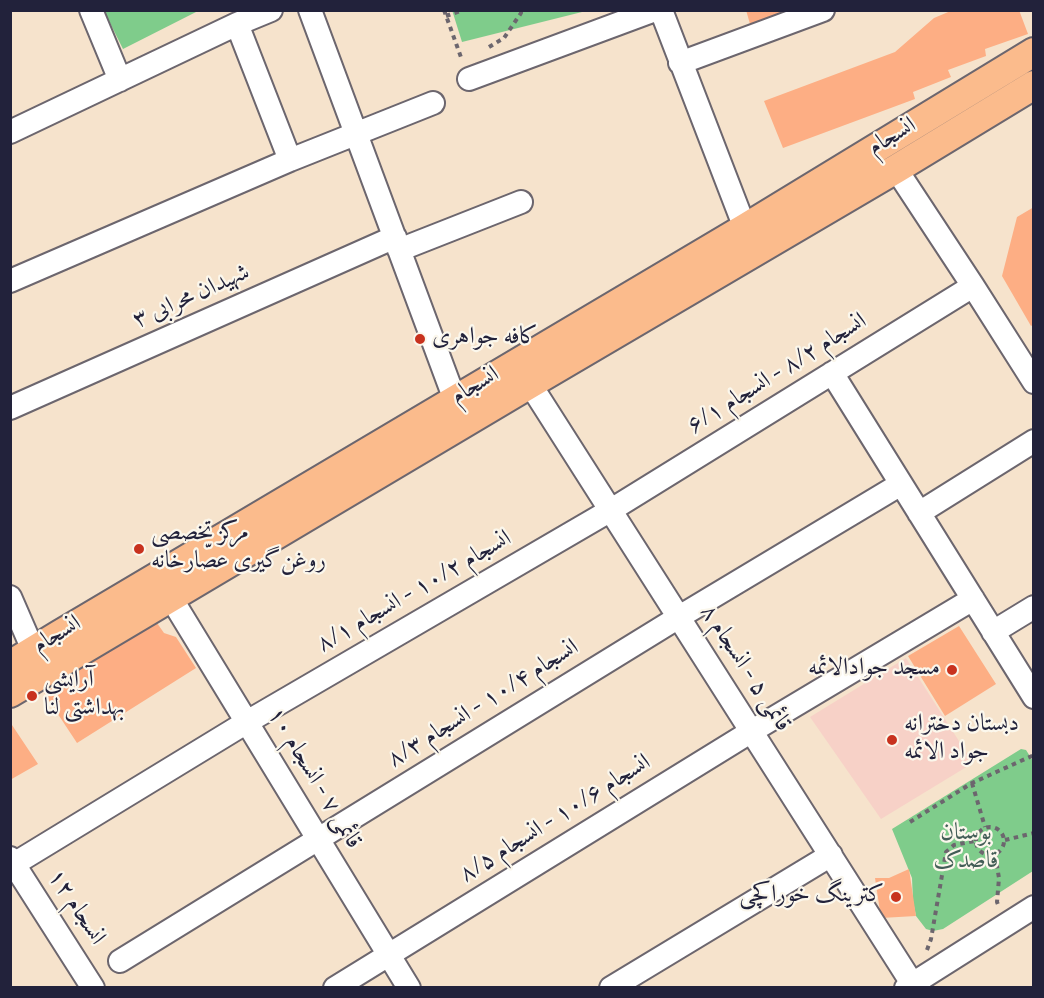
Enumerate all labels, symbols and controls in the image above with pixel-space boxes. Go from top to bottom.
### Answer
street label: انسجام [864,112,922,164]
street label: شهیدان محرابی ۳ [129,260,255,336]
street label: انسجام ۸/۲ - انسجام ۶/۱ [683,308,873,442]
place label: کافه جواهری [432,325,538,353]
marker: کافه جواهری [413,332,427,346]
street label: انسجام [447,361,505,413]
place label: مرکز تخصصی روغن‌گیری عصّارخانه [151,521,326,577]
street label: انسجام ۱۰/۲ - انسجام ۸/۱ [313,526,517,660]
marker: مرکز تخصصی روغن‌گیری عصّارخانه [132,542,146,556]
street label: قائمی ۵ - انسجام ۸ [692,600,796,738]
street label: انسجام [29,610,87,662]
street label: انسجام ۱۰/۴ - انسجام ۸/۳ [383,635,585,775]
place label: مسجد جوادالائمه [808,656,940,684]
marker: مسجد جوادالائمه [945,663,959,677]
place label: آرایشی بهداشتی لنا [44,668,125,724]
marker: آرایشی بهداشتی لنا [25,689,39,703]
street label: قائمی ۷ - انسجام ۱۰ [259,703,367,855]
place label: دبستان دخترانه جواد الائمه [904,712,1019,768]
marker: دبستان دخترانه جواد الائمه [885,733,899,747]
street label: انسجام ۱۰/۶ - انسجام ۸/۵ [455,750,657,890]
park label: بوستان قاصدک [934,821,998,877]
street label: انسجام ۱۲ [40,865,110,951]
place label: کترینگ خوراکچی [739,883,884,911]
marker: کترینگ خوراکچی [889,890,903,904]

